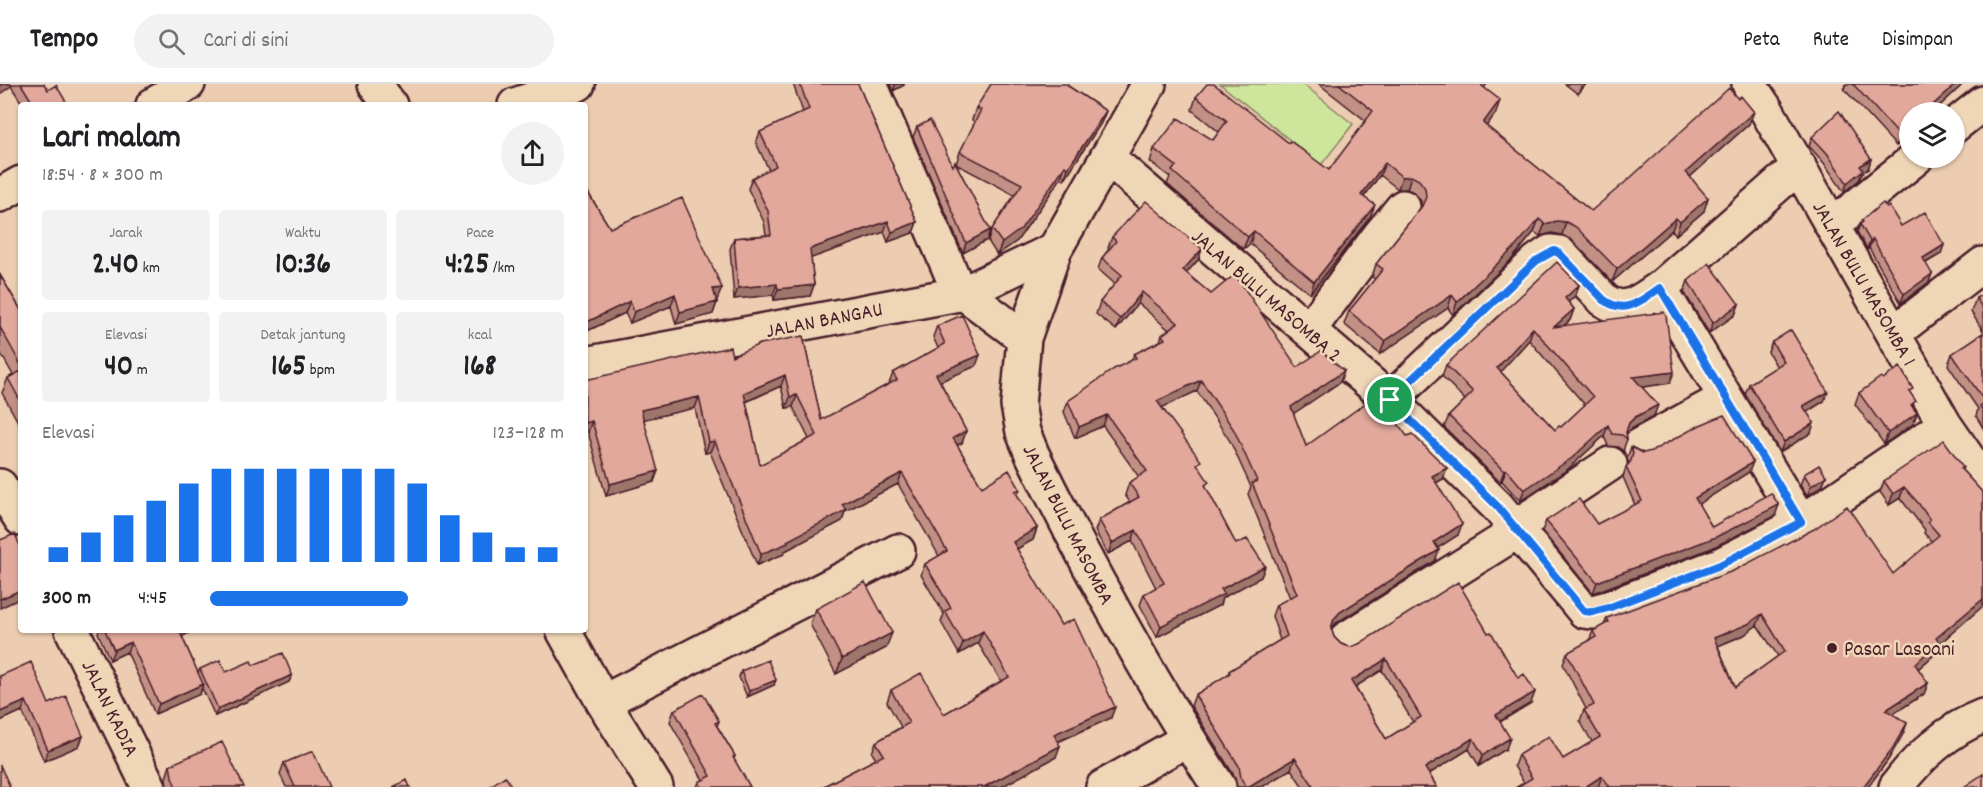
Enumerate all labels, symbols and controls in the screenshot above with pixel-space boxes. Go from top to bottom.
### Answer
search box [134,14,554,68]
text: Tempo [30,21,98,61]
icon: search [155,25,188,58]
text: Cari di sini [203,26,288,57]
text: Peta [1743,26,1780,56]
text: Rute [1813,26,1849,56]
text: Disimpan [1882,26,1953,56]
map controls [1899,102,1965,168]
button: layers [1899,102,1965,168]
text: Lari malam [42,116,181,163]
button: share [501,122,564,185]
text: 18:54 · 8 × 300 m [42,162,163,190]
street label: JALAN BULU MASOMBA 1 [1803,196,1922,373]
text: Jarak [109,222,143,245]
text: Waktu [285,222,321,245]
text: Pace [466,222,494,245]
street label: JALAN BULU MASOMBA 2 [1183,223,1347,371]
text: 2.40 [92,245,139,288]
text: 10:36 [275,245,331,288]
text: 4:25 [445,245,489,288]
text: km [139,257,160,280]
text: /km [489,257,515,280]
street label: JALAN BANGAU [764,296,886,348]
text: Elevasi [105,324,147,347]
text: Detak jantung [260,324,346,347]
text: kcal [468,324,492,347]
text: 40 [104,347,133,390]
text: 165 [271,347,306,390]
text: 168 [463,347,497,390]
text: m [133,359,148,382]
text: bpm [306,359,335,382]
pin [1364,374,1415,425]
icon: arrive [1373,383,1406,416]
text: Elevasi [42,420,94,448]
text: 123–128 m [493,420,564,448]
street label: JALAN BULU MASOMBA [1013,440,1120,611]
text: 300 m [42,585,91,613]
text: 4:45 [138,585,167,613]
place label: Pasar Lasoani [1844,636,1955,666]
marker: Pasar Lasoani [1825,641,1839,655]
street label: JALAN KADIA [72,656,145,763]

